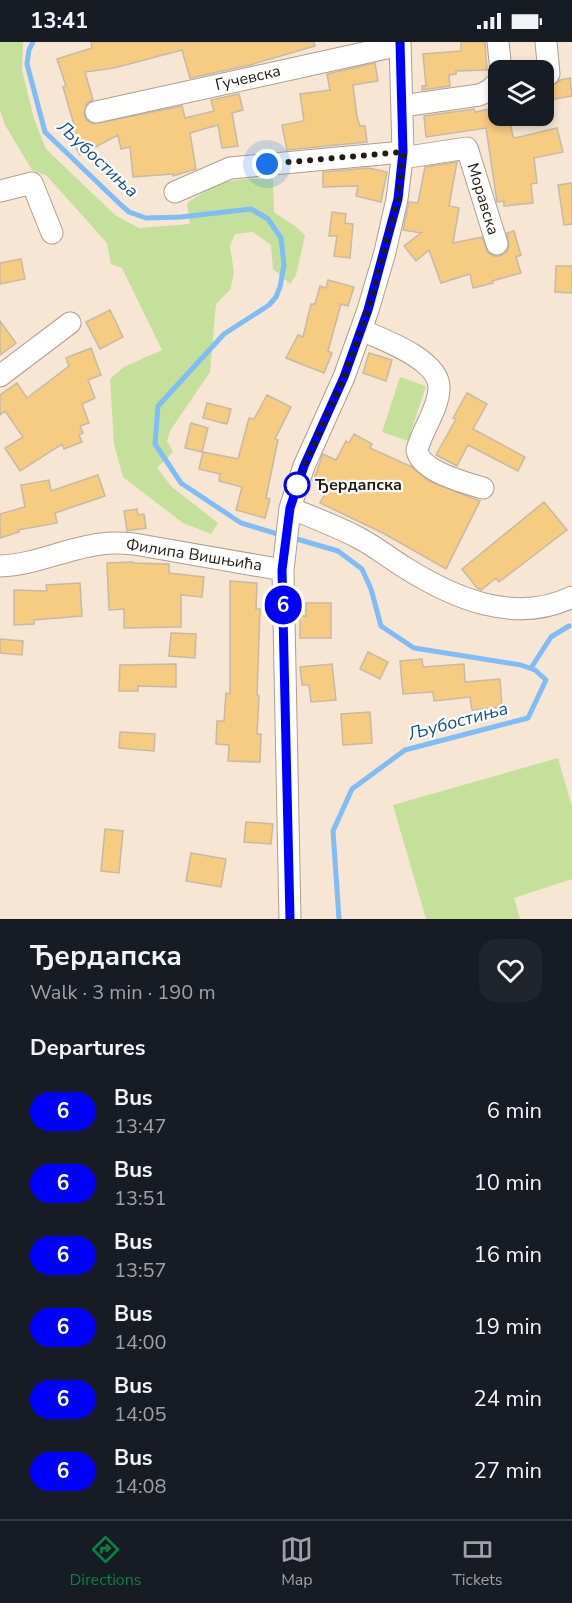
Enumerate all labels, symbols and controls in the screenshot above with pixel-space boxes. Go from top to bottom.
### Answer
text: 13:41 [30,6,88,36]
street label: Гучевска [213,60,283,96]
map controls [488,60,554,126]
button: layers [488,60,554,126]
water label: Љубостиња [52,115,144,203]
your location [252,149,282,179]
street label: Моравска [462,160,504,238]
marker: Ђердапска [284,472,310,498]
place label: Ђердапска [315,474,402,496]
street label: Филипа Вишњића [124,533,264,577]
line badge: 6 [264,586,302,624]
text: 6 [277,591,289,619]
water label: Љубостиња [404,696,511,746]
text: Ђердапска [30,937,182,975]
button: heart [479,939,542,1002]
text: Walk · 3 min · 190 m [30,979,216,1006]
text: Departures [30,1033,145,1063]
text: Bus [114,1083,153,1113]
text: 6 min [487,1096,542,1126]
text: 6 [57,1097,69,1125]
text: 13:47 [114,1113,167,1140]
text: Bus [114,1155,153,1185]
text: 10 min [474,1168,542,1198]
text: 6 [57,1169,69,1197]
text: 13:51 [114,1185,167,1212]
text: Bus [114,1227,153,1257]
text: 16 min [474,1240,542,1270]
text: 6 [57,1241,69,1269]
text: 13:57 [114,1257,167,1284]
text: Bus [114,1299,153,1329]
text: 19 min [474,1312,542,1342]
text: 6 [57,1313,69,1341]
text: 14:00 [114,1329,167,1356]
text: Bus [114,1371,153,1401]
text: 24 min [474,1384,542,1414]
text: 6 [57,1385,69,1413]
text: 14:05 [114,1401,167,1428]
text: Bus [114,1443,153,1473]
text: 27 min [474,1456,542,1486]
text: 6 [57,1457,69,1485]
text: 14:08 [114,1473,167,1500]
tab: Directions [69,1533,142,1591]
tab: Map [280,1533,313,1591]
tab: Tickets [452,1533,503,1591]

